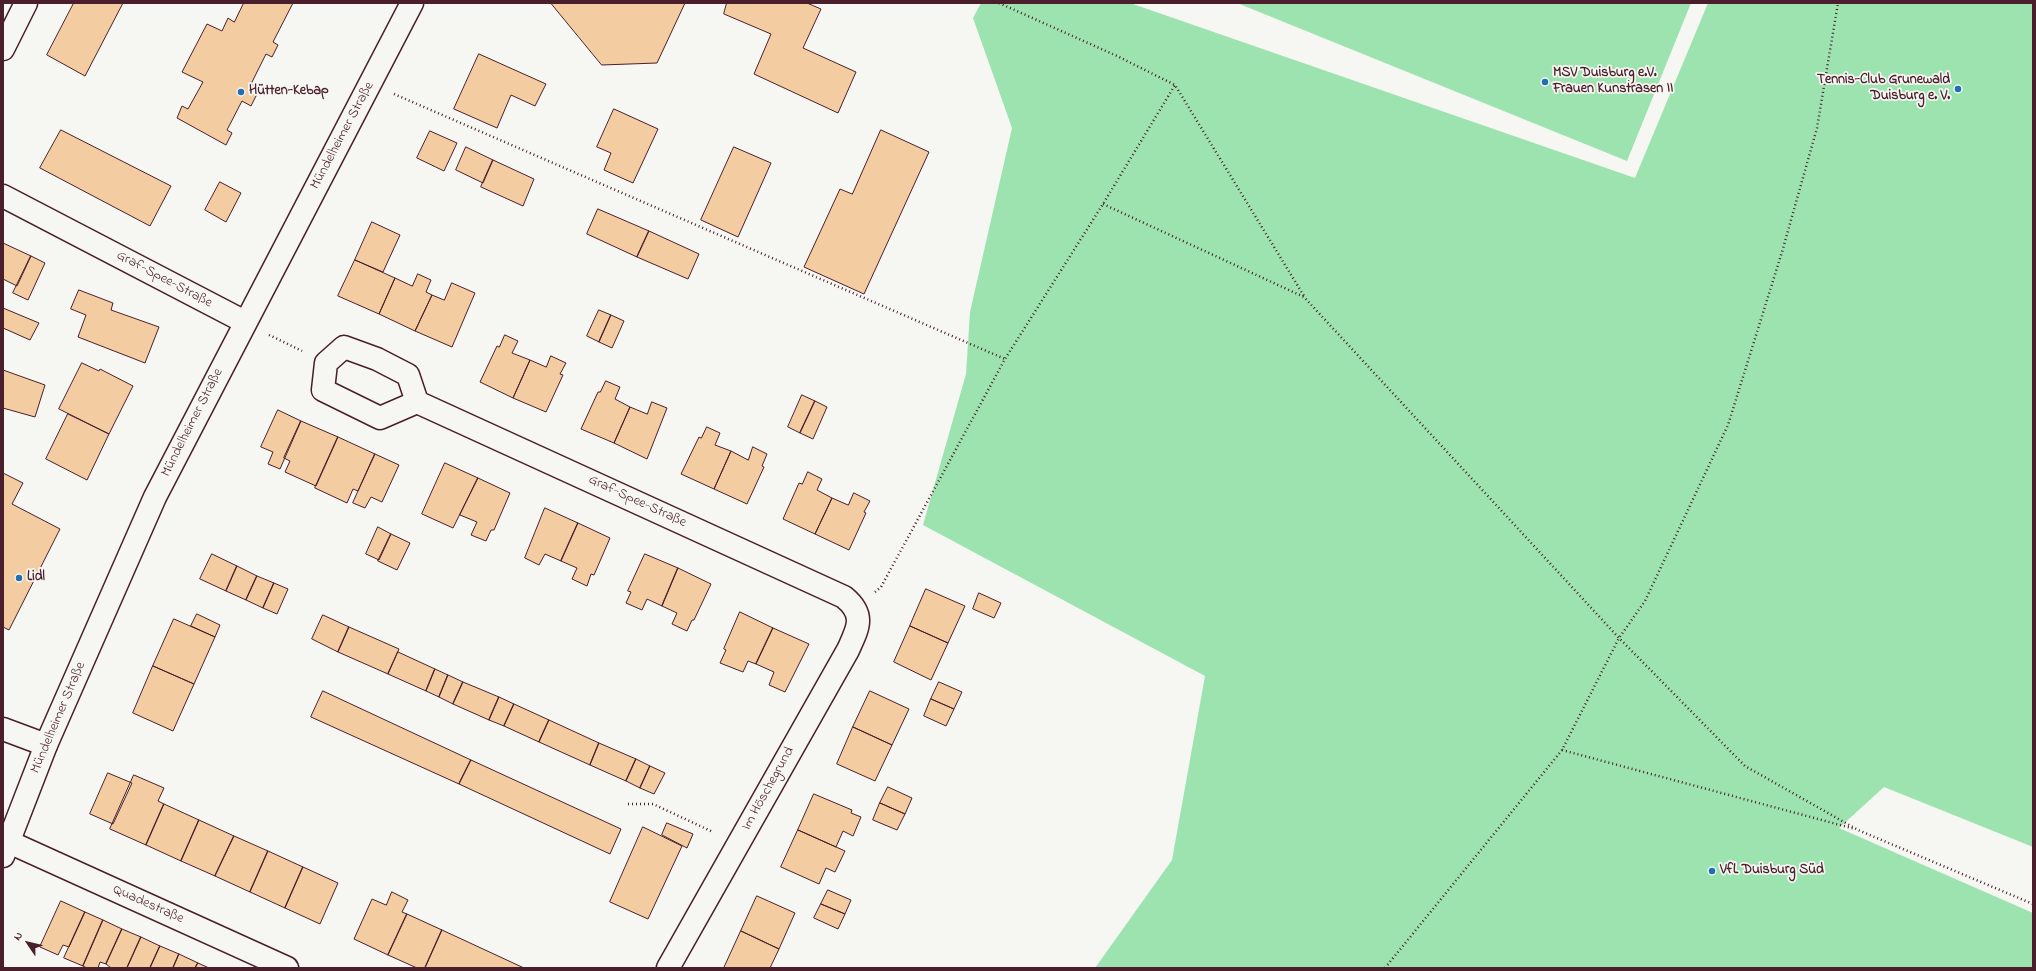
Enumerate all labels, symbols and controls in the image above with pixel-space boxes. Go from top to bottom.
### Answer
place label: MSV Duisburg e.V. Frauen Kunstrasen II [1553,66,1673,98]
place label: Tennis-Club Grunewald Duisburg e. V. [1817,73,1950,106]
marker: MSV Duisburg e.V. Frauen Kunstrasen II [1540,77,1550,87]
street label: Mündelheimer Straße [308,79,378,193]
place label: Hütten-Kebap [249,84,329,100]
marker: Tennis-Club Grunewald Duisburg e. V. [1953,84,1963,94]
marker: Hütten-Kebap [236,87,246,97]
street label: Graf-Spee-Straße [113,248,215,312]
street label: Mündelheimer Straße [158,366,228,480]
street label: Graf-Spee-Straße [585,472,689,532]
place label: Lidl [27,570,45,586]
marker: Lidl [14,573,24,583]
street label: Mündelheimer Straße [28,660,90,776]
street label: Im Höschegrund [739,744,799,834]
place label: VfL Duisburg Süd [1720,863,1824,879]
marker: VfL Duisburg Süd [1707,866,1717,876]
street label: Quadestraße [110,882,186,928]
north arrow [8,923,48,963]
text: N [9,928,27,944]

